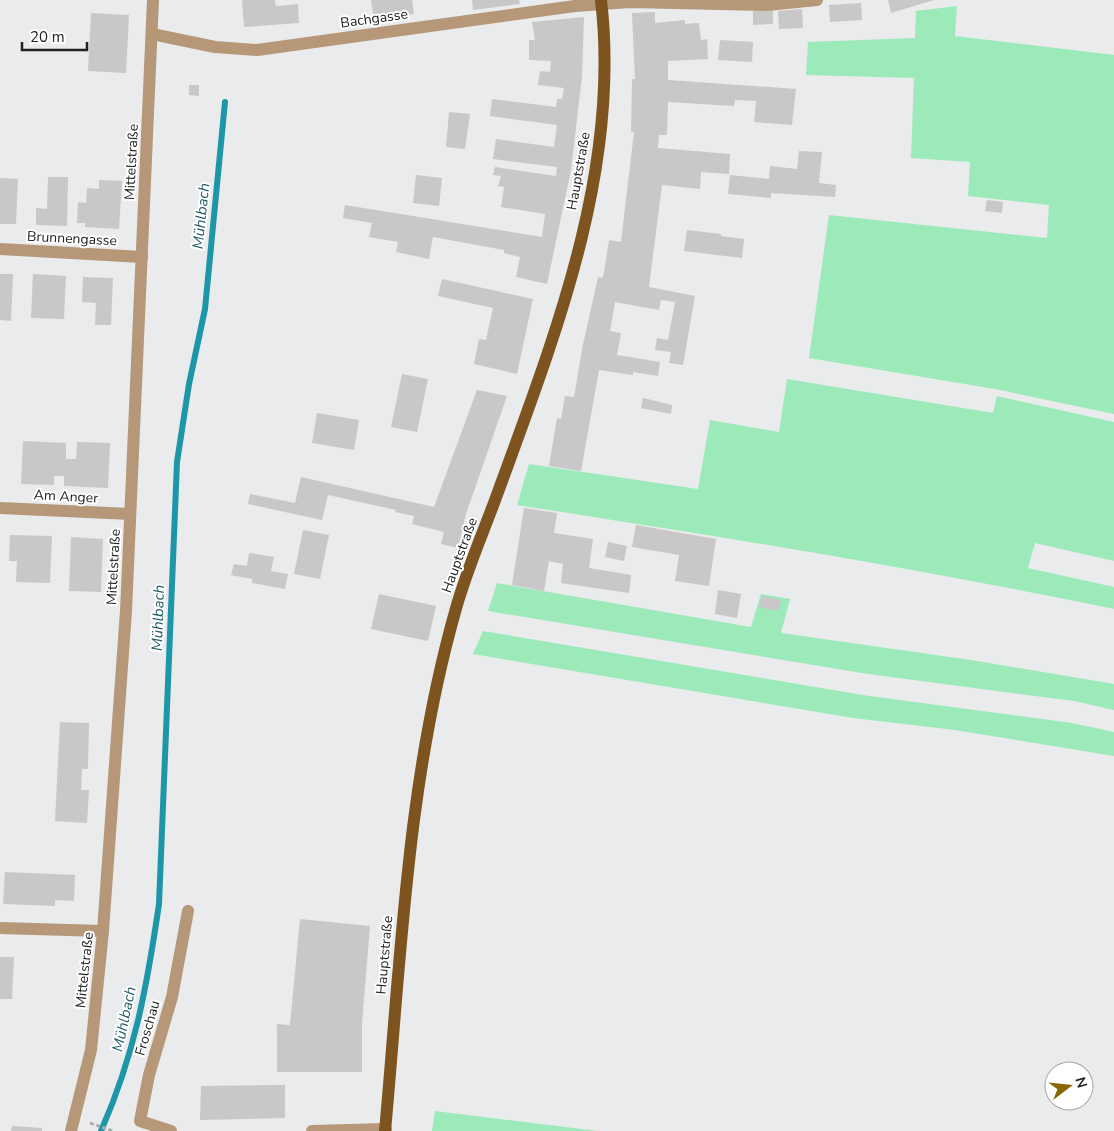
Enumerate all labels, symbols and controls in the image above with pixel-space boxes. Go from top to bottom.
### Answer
street label: Bachgasse [339,4,409,33]
scale bar [22,20,88,52]
text: 20 m [30,27,65,47]
street label: Mittelstraße [120,123,143,201]
street label: Hauptstraße [562,131,595,212]
water label: Mühlbach [188,182,214,250]
street label: Brunnengasse [26,227,118,250]
street label: Am Anger [33,485,99,508]
street label: Hauptstraße [437,515,482,595]
street label: Mittelstraße [102,528,125,606]
water label: Mühlbach [147,584,169,652]
street label: Hauptstraße [372,915,397,995]
street label: Mittelstraße [71,931,98,1009]
water label: Mühlbach [107,984,141,1054]
street label: Froschau [131,998,164,1058]
north arrow [1044,1061,1094,1111]
text: N [1070,1075,1092,1090]

